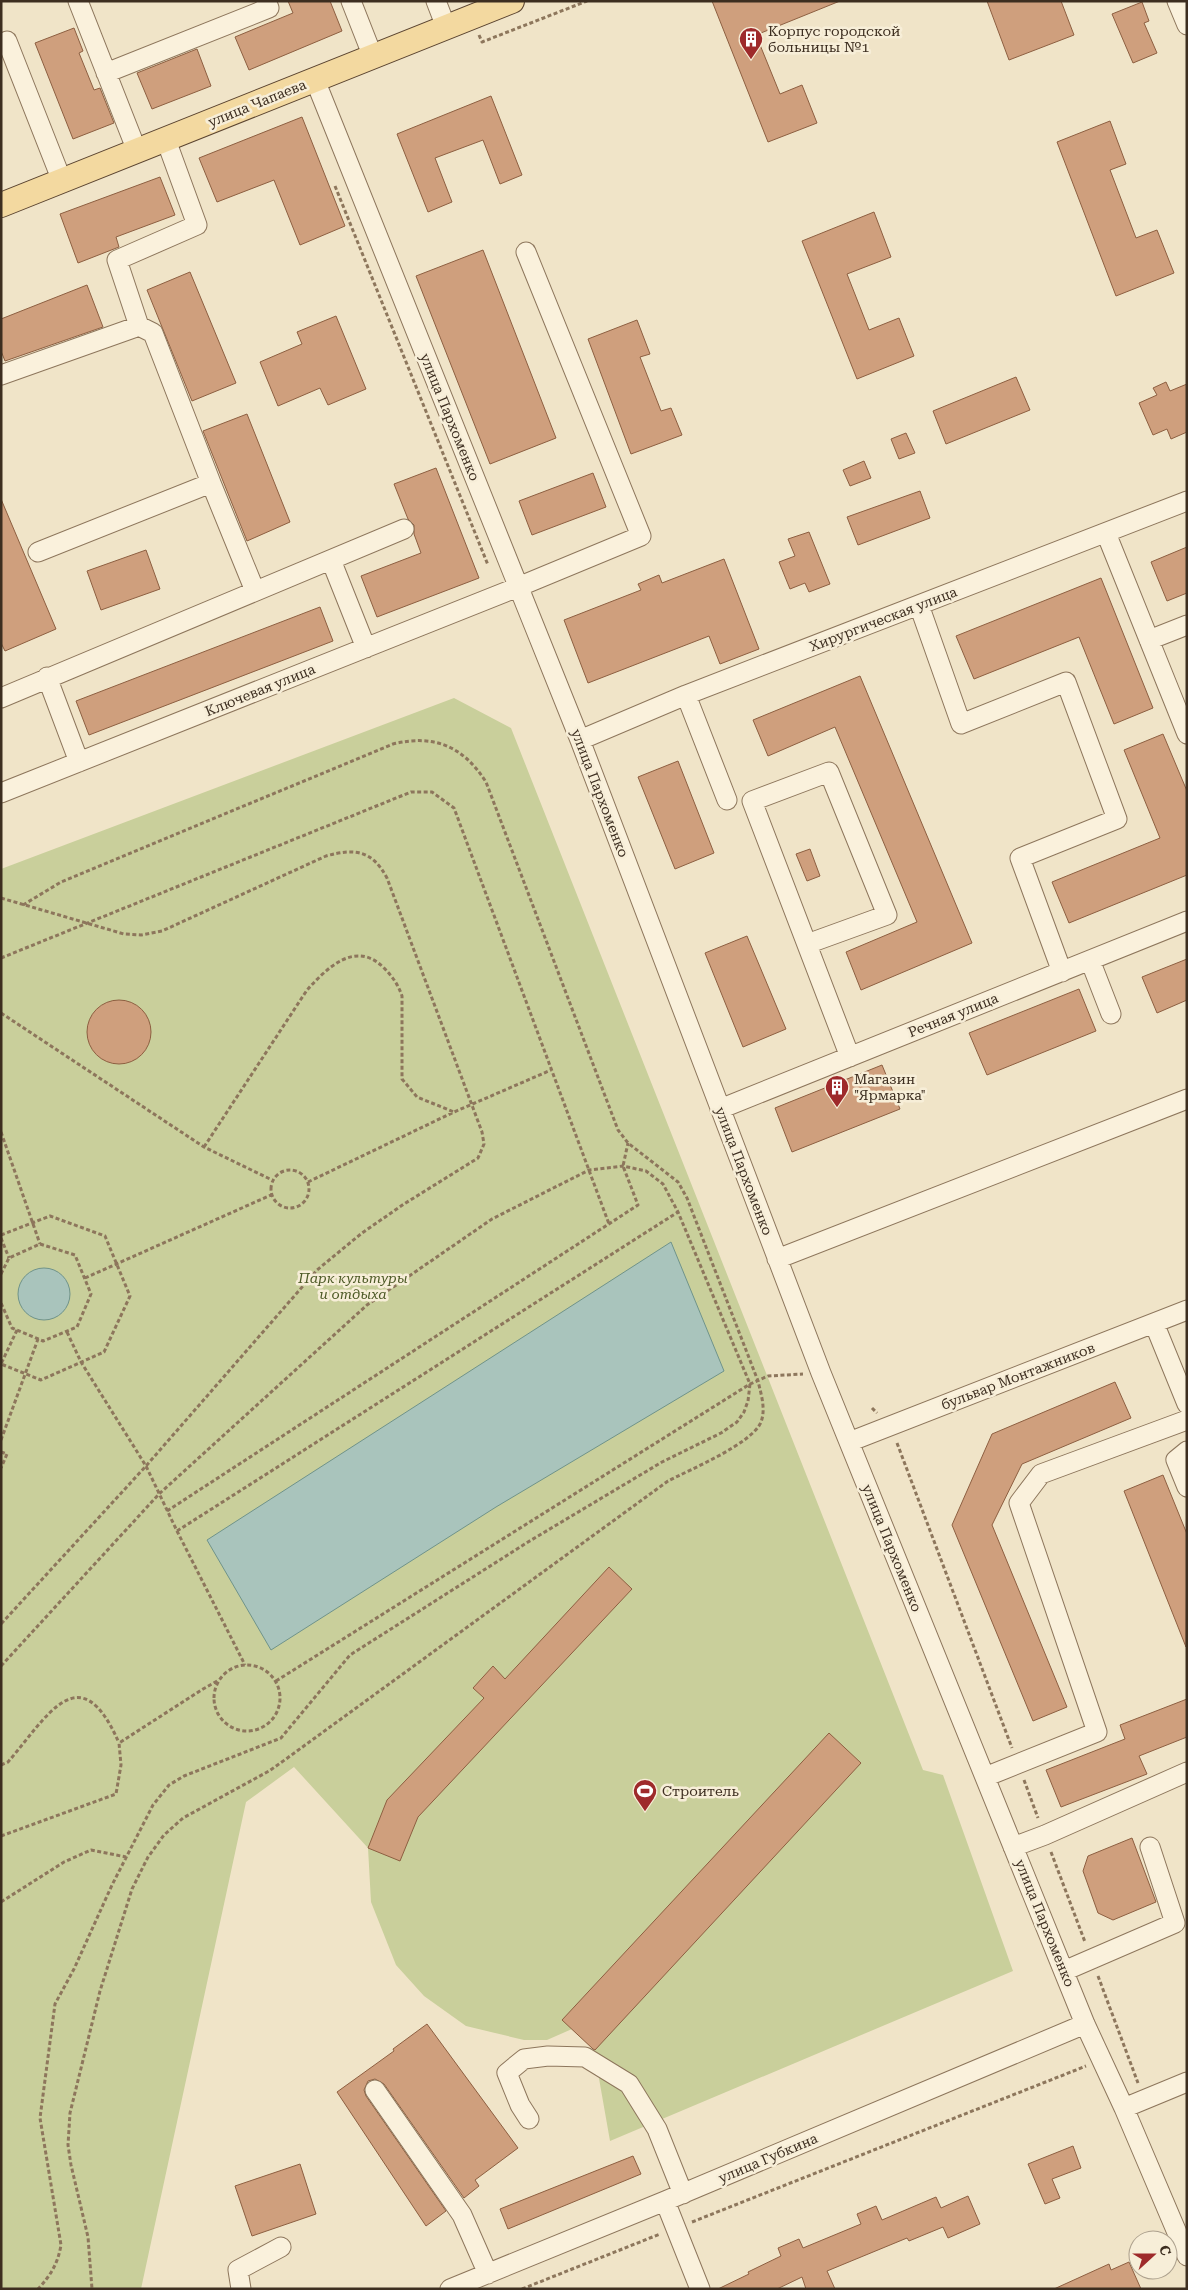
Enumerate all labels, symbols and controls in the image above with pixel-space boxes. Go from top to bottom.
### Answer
place label: Корпус городской больницы №1 [768,23,900,55]
building icon: Корпус городской больницы №1 [738,26,764,60]
street label: улица Чапаева [206,76,309,130]
street label: улица Пархоменко [417,351,483,483]
street label: Хирургическая улица [807,583,960,655]
street label: Ключевая улица [203,660,318,719]
street label: улица Пархоменко [568,727,632,859]
street label: Речная улица [906,989,1001,1040]
place label: Магазин "Ярмарка" [854,1071,926,1103]
building icon: Магазин "Ярмарка" [824,1074,850,1108]
street label: улица Пархоменко [712,1105,776,1237]
park label: Парк культуры и отдыха [297,1270,408,1302]
street label: бульвар Монтажников [939,1339,1097,1413]
street label: улица Пархоменко [859,1482,925,1614]
sports icon: Строитель [632,1778,658,1812]
place label: Строитель [662,1783,740,1799]
street label: улица Пархоменко [1012,1857,1078,1989]
street label: улица Губкина [716,2130,820,2186]
north arrow [1128,2230,1178,2280]
text: С [1156,2243,1174,2258]

